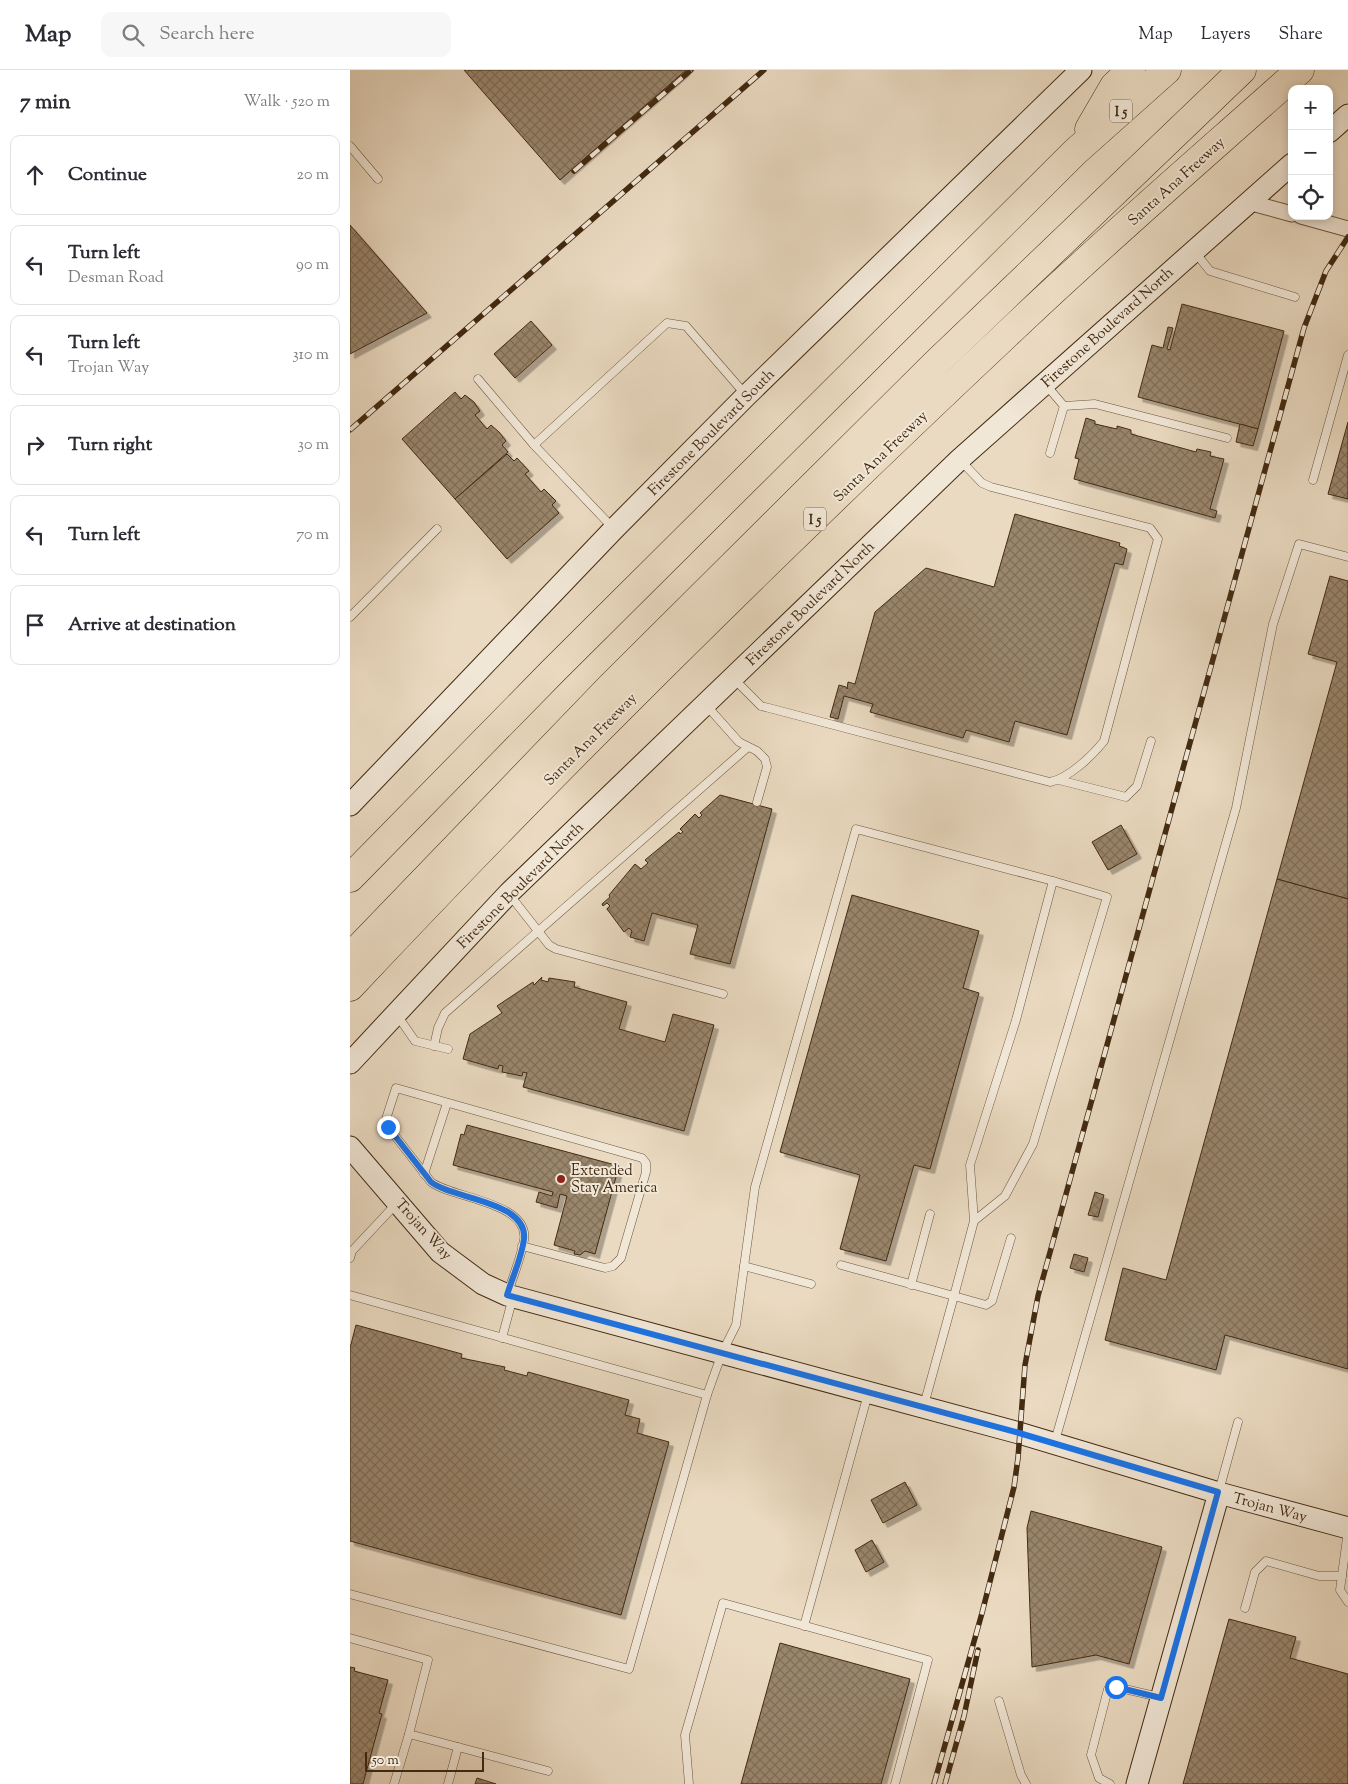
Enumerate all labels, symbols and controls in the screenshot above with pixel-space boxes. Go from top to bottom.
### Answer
search box [101,12,451,57]
text: Map [25,18,71,52]
icon: search [119,21,147,49]
text: Search here [159,21,255,48]
text: Map [1138,22,1173,48]
text: Layers [1201,22,1251,48]
text: Share [1279,22,1323,48]
map controls [1288,85,1333,220]
button: + [1288,85,1333,130]
text: 7 min [20,88,71,118]
text: Walk · 520 m [244,91,330,114]
road number: I 5 [1110,99,1132,122]
button: − [1288,130,1333,175]
street label: Santa Ana Freeway [1124,133,1230,231]
icon: ahead [21,161,49,189]
text: Continue [68,162,147,189]
text: 20 m [296,164,329,187]
button: locate [1288,175,1333,220]
text: Turn left [68,240,140,267]
icon: left [21,251,49,279]
text: 90 m [296,254,329,277]
street label: Firestone Boulevard North [1037,263,1179,393]
text: Desman Road [68,267,164,290]
text: Turn left [68,330,140,357]
icon: left [21,341,49,369]
text: 310 m [292,344,329,367]
text: Trojan Way [68,357,149,380]
street label: Firestone Boulevard South [644,365,780,501]
street label: Santa Ana Freeway [829,406,933,508]
icon: right [21,431,49,459]
text: Turn right [68,432,152,459]
text: 30 m [298,434,329,457]
road number: I 5 [804,508,826,530]
icon: left [21,521,49,549]
text: Turn left [68,522,140,549]
text: 70 m [296,524,329,547]
street label: Firestone Boulevard North [742,537,880,671]
icon: arrive [21,611,49,639]
text: Arrive at destination [68,612,236,639]
street label: Santa Ana Freeway [540,688,643,791]
street label: Firestone Boulevard North [453,818,589,954]
route end [377,1116,400,1139]
place label: Extended Stay America [571,1161,657,1199]
marker: Extended Stay America [555,1173,567,1185]
street label: Trojan Way [390,1195,456,1266]
street label: Trojan Way [1230,1488,1310,1529]
route start [1105,1676,1128,1699]
scale bar [365,1749,484,1772]
text: 50 m [372,1751,399,1771]

